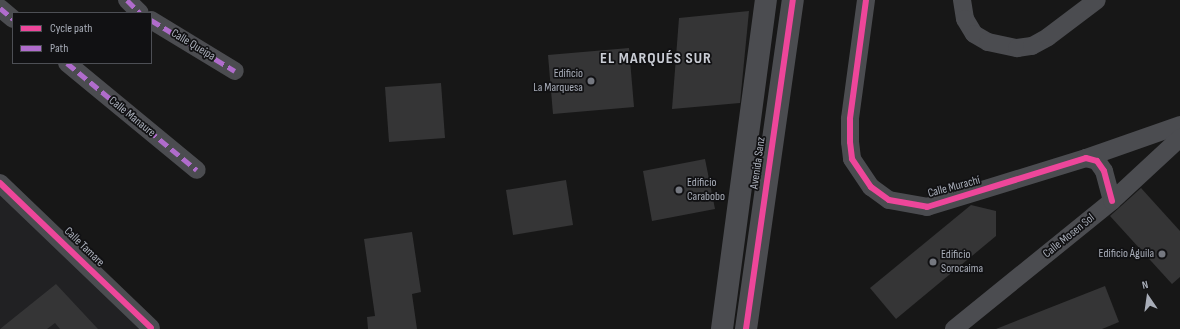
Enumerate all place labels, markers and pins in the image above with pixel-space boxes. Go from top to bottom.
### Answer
place label: Edificio La Marquesa [533,67,583,95]
marker: Edificio La Marquesa [586,76,596,86]
place label: Edificio Carabobo [687,176,725,204]
marker: Edificio Carabobo [674,185,684,195]
place label: Edificio Águila [1099,247,1154,261]
place label: Edificio Sorocaima [941,248,983,276]
marker: Edificio Águila [1157,249,1167,259]
marker: Edificio Sorocaima [928,257,938,267]

